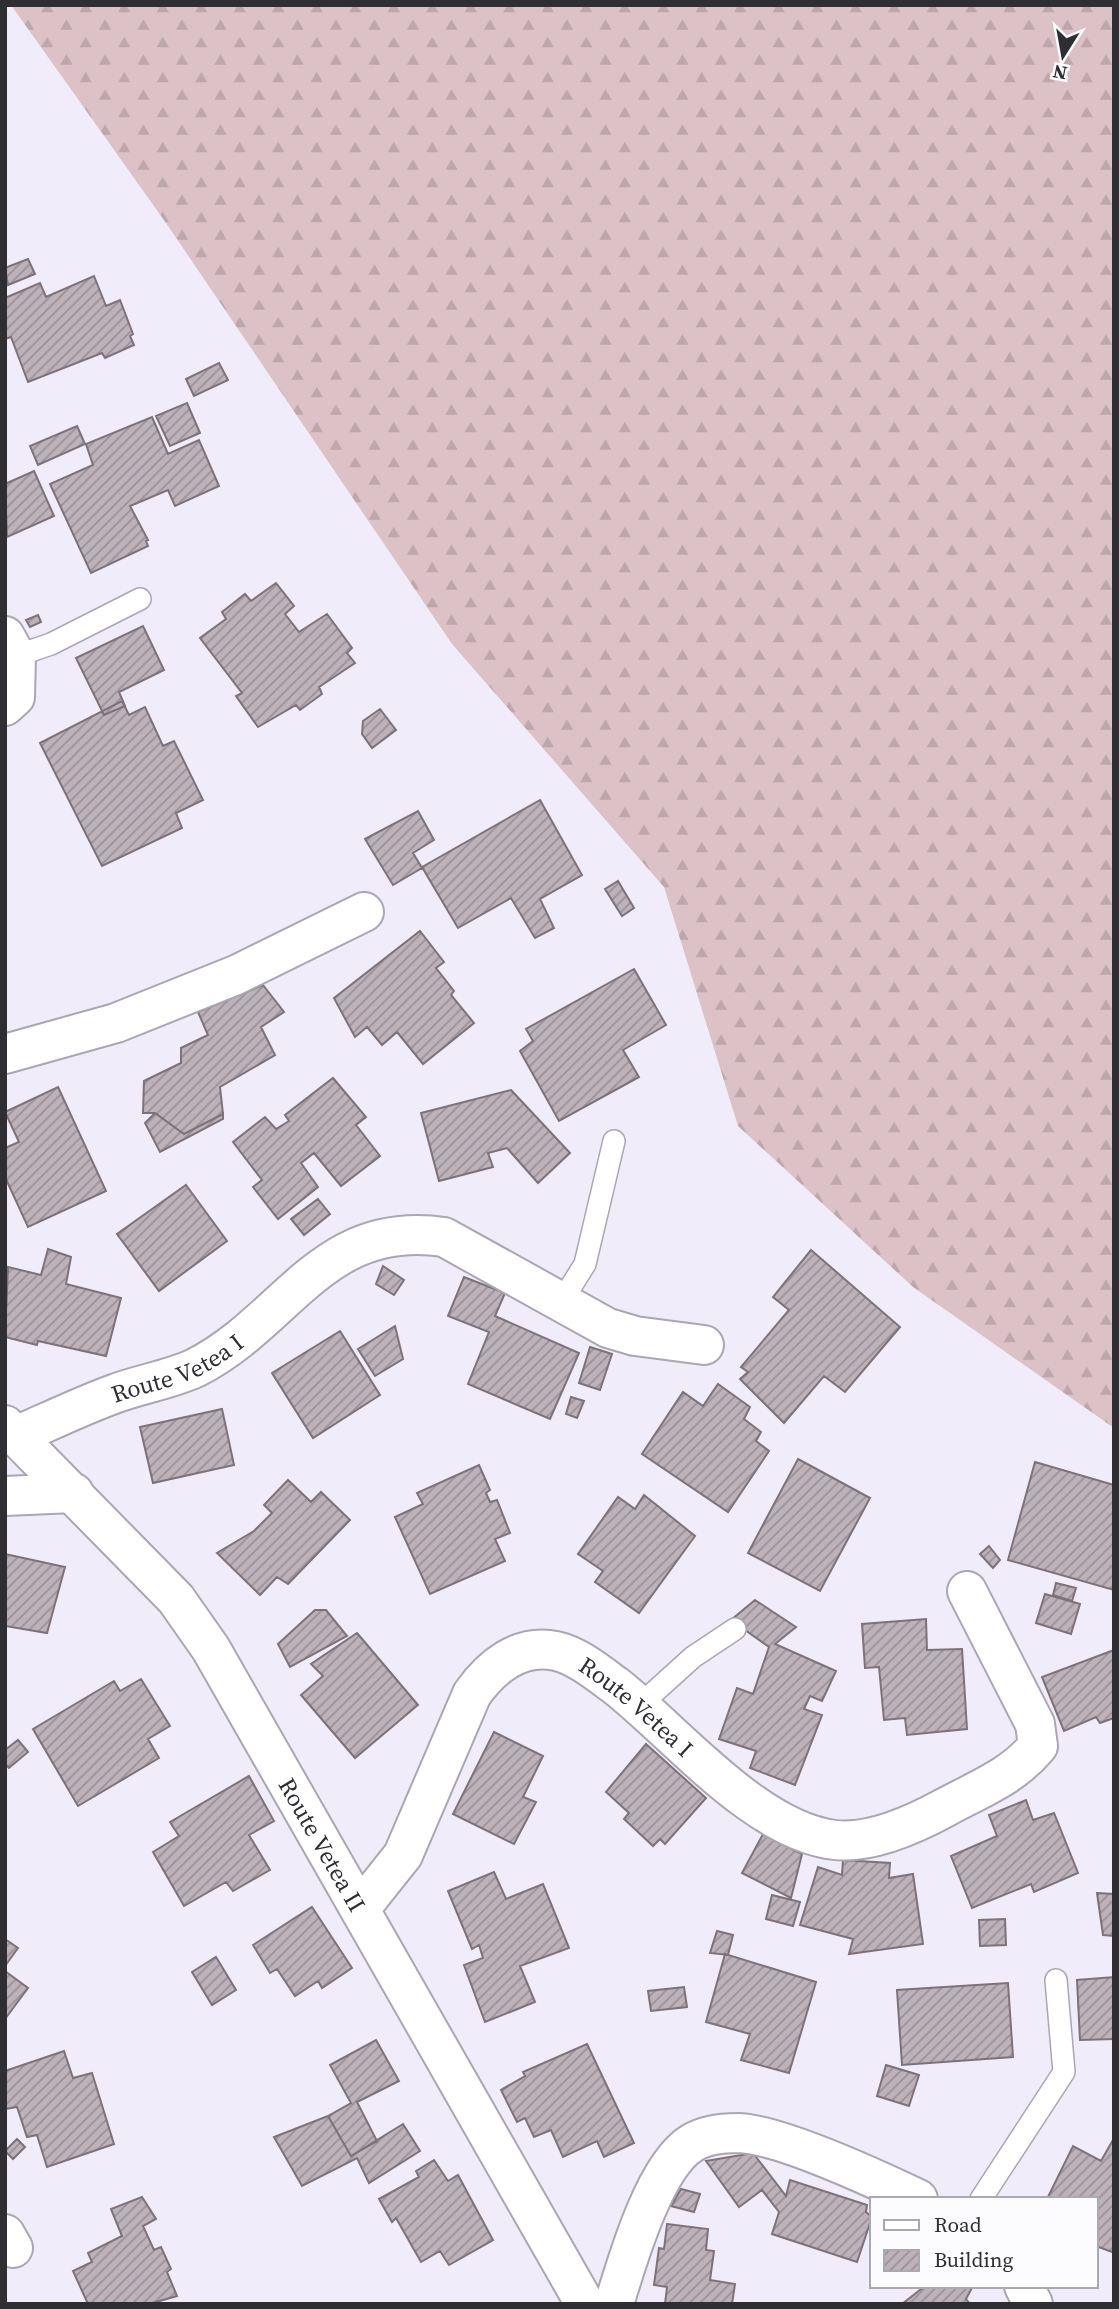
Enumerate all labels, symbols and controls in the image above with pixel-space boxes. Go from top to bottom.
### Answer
north arrow [1028,21,1098,91]
text: N [1050,59,1069,87]
street label: Route Vetea I [107,1326,250,1410]
street label: Route Vetea I [573,1648,701,1764]
street label: Route Vetea II [271,1771,374,1917]
legend [870,2197,1098,2288]
text: Road [934,2210,982,2239]
text: Building [934,2245,1013,2274]

